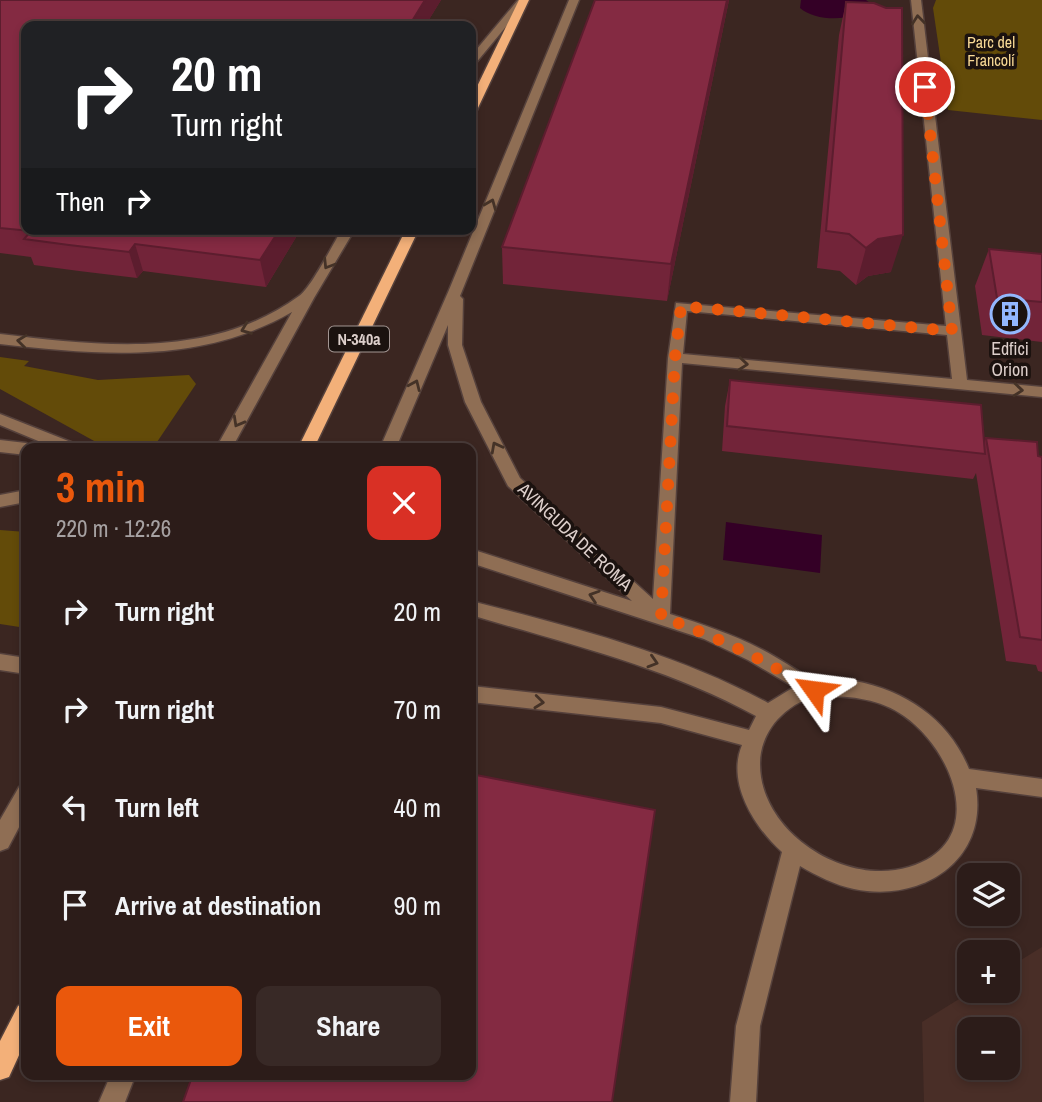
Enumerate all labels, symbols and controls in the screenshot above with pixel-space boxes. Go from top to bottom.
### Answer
one-way arrow [911,14,926,25]
park label: Parc del Francolí [967,31,1015,71]
text: 20 m [171,40,263,106]
icon: right [56,49,147,140]
pin [895,57,955,117]
icon: arrive [906,68,944,106]
text: Turn right [171,103,283,146]
icon: right [119,182,157,220]
text: Then [56,184,105,219]
one-way arrow [483,199,497,212]
one-way arrow [323,256,336,269]
building icon: Edfici Orion [989,293,1031,335]
one-way arrow [240,321,252,335]
road number: N-340a [329,326,389,352]
one-way arrow [16,334,28,349]
place label: Edfici Orion [991,336,1029,382]
one-way arrow [737,357,748,372]
one-way arrow [407,380,421,393]
one-way arrow [1013,382,1024,397]
one-way arrow [233,415,246,427]
one-way arrow [491,441,504,454]
text: 3 min [56,459,146,515]
button: close [367,466,441,540]
street label: AVINGUDA DE ROMA [512,476,638,596]
text: 220 m · 12:26 [56,513,171,544]
one-way arrow [589,590,601,604]
icon: right [56,592,94,630]
text: Turn right [115,594,214,629]
text: 20 m [394,594,441,629]
position arrow [777,653,851,727]
one-way arrow [647,654,659,669]
icon: right [56,690,94,728]
text: Turn right [115,692,214,727]
text: 70 m [394,692,441,727]
one-way arrow [533,694,544,709]
icon: left [56,788,94,826]
text: Turn left [115,790,199,825]
text: 40 m [394,790,441,825]
map controls [957,863,1020,1080]
button: layers [957,863,1020,926]
icon: arrive [56,886,94,924]
text: Arrive at destination [115,888,321,923]
text: 90 m [394,888,441,923]
button: + [957,940,1020,1003]
button: Exit [56,986,242,1066]
button: Share [256,986,441,1066]
button: − [957,1017,1020,1080]

